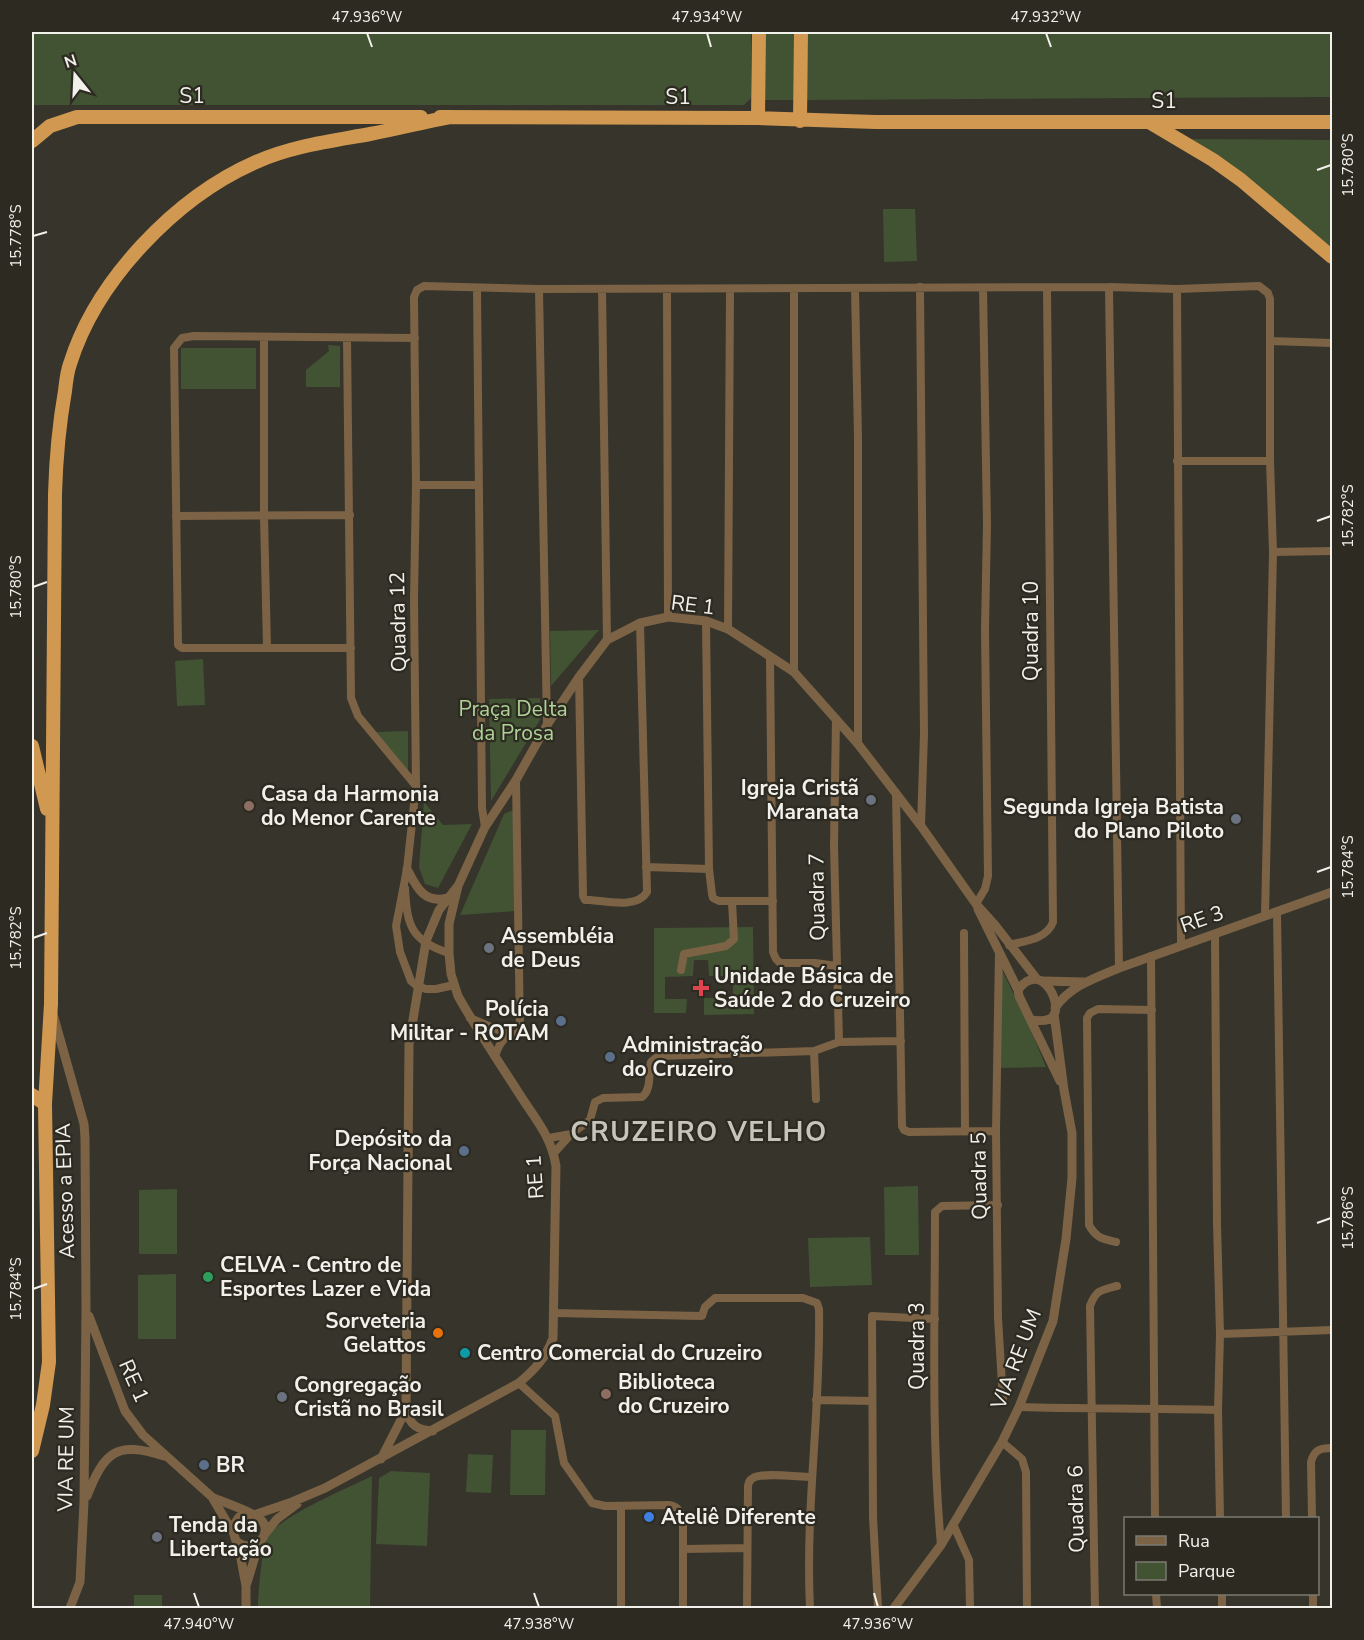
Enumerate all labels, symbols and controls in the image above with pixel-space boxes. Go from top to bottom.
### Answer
text: 47.936°W [332,7,403,27]
text: 47.934°W [672,7,743,27]
text: 47.932°W [1011,7,1082,27]
north arrow [45,45,105,105]
text: N [62,49,80,74]
street label: S1 [179,82,205,110]
street label: S1 [665,83,691,111]
street label: S1 [1151,87,1177,115]
text: 15.780°S [1338,133,1358,197]
text: 15.778°S [6,204,26,268]
text: 15.782°S [1338,484,1358,548]
text: 15.780°S [6,555,26,619]
street label: Quadra 12 [383,572,413,672]
street label: Quadra 10 [1017,581,1045,681]
street label: RE 1 [669,588,717,622]
park label: Praça Delta da Prosa [458,695,568,747]
place label: Igreja Cristã Maranata [741,774,859,826]
place label: Casa da Harmonia do Menor Carente [261,780,439,832]
marker: Igreja Cristã Maranata [864,793,878,807]
place label: Segunda Igreja Batista do Plano Piloto [1003,793,1224,845]
marker: Casa da Harmonia do Menor Carente [242,799,256,813]
marker: Segunda Igreja Batista do Plano Piloto [1229,812,1243,826]
text: 15.784°S [1338,835,1358,899]
street label: Quadra 7 [802,853,832,941]
street label: RE 3 [1177,899,1227,939]
text: 15.782°S [6,906,26,970]
place label: Assembléia de Deus [501,922,614,974]
marker: Assembléia de Deus [482,941,496,955]
place label: Unidade Básica de Saúde 2 do Cruzeiro [714,962,910,1014]
marker: Unidade Básica de Saúde 2 do Cruzeiro [692,979,710,997]
place label: Polícia Militar - ROTAM [390,995,549,1047]
marker: Polícia Militar - ROTAM [554,1014,568,1028]
place label: Administração do Cruzeiro [622,1031,763,1083]
marker: Administração do Cruzeiro [603,1050,617,1064]
district label: CRUZEIRO VELHO [570,1114,828,1151]
street label: Acesso a EPIA [49,1123,81,1259]
place label: Depósito da Força Nacional [308,1125,452,1177]
street label: Quadra 5 [964,1132,994,1220]
marker: Depósito da Força Nacional [457,1144,471,1158]
street label: RE 1 [519,1154,551,1200]
text: 15.786°S [1338,1186,1358,1250]
place label: CELVA - Centro de Esportes Lazer e Vida [220,1251,431,1303]
text: 15.784°S [6,1257,26,1321]
marker: CELVA - Centro de Esportes Lazer e Vida [201,1270,215,1284]
street label: Quadra 3 [903,1302,931,1390]
street label: VIA RE UM [984,1305,1048,1414]
place label: Sorveteria Gelattos [325,1307,426,1359]
marker: Sorveteria Gelattos [431,1326,445,1340]
place label: Centro Comercial do Cruzeiro [477,1339,762,1367]
marker: Centro Comercial do Cruzeiro [458,1346,472,1360]
street label: RE 1 [112,1355,156,1407]
place label: Biblioteca do Cruzeiro [618,1368,730,1420]
place label: Congregação Cristã no Brasil [294,1371,444,1423]
marker: Biblioteca do Cruzeiro [599,1387,613,1401]
marker: Congregação Cristã no Brasil [275,1390,289,1404]
street label: VIA RE UM [51,1406,81,1513]
place label: BR [216,1451,245,1479]
marker: BR [197,1458,211,1472]
street label: Quadra 6 [1061,1465,1091,1553]
place label: Ateliê Diferente [661,1503,816,1531]
marker: Ateliê Diferente [642,1510,656,1524]
place label: Tenda da Libertação [169,1511,272,1563]
legend [1124,1517,1319,1595]
text: Rua [1178,1529,1210,1553]
marker: Tenda da Libertação [150,1530,164,1544]
text: Parque [1178,1559,1235,1583]
text: 47.940°W [164,1614,235,1634]
text: 47.938°W [504,1614,575,1634]
text: 47.936°W [843,1614,914,1634]

